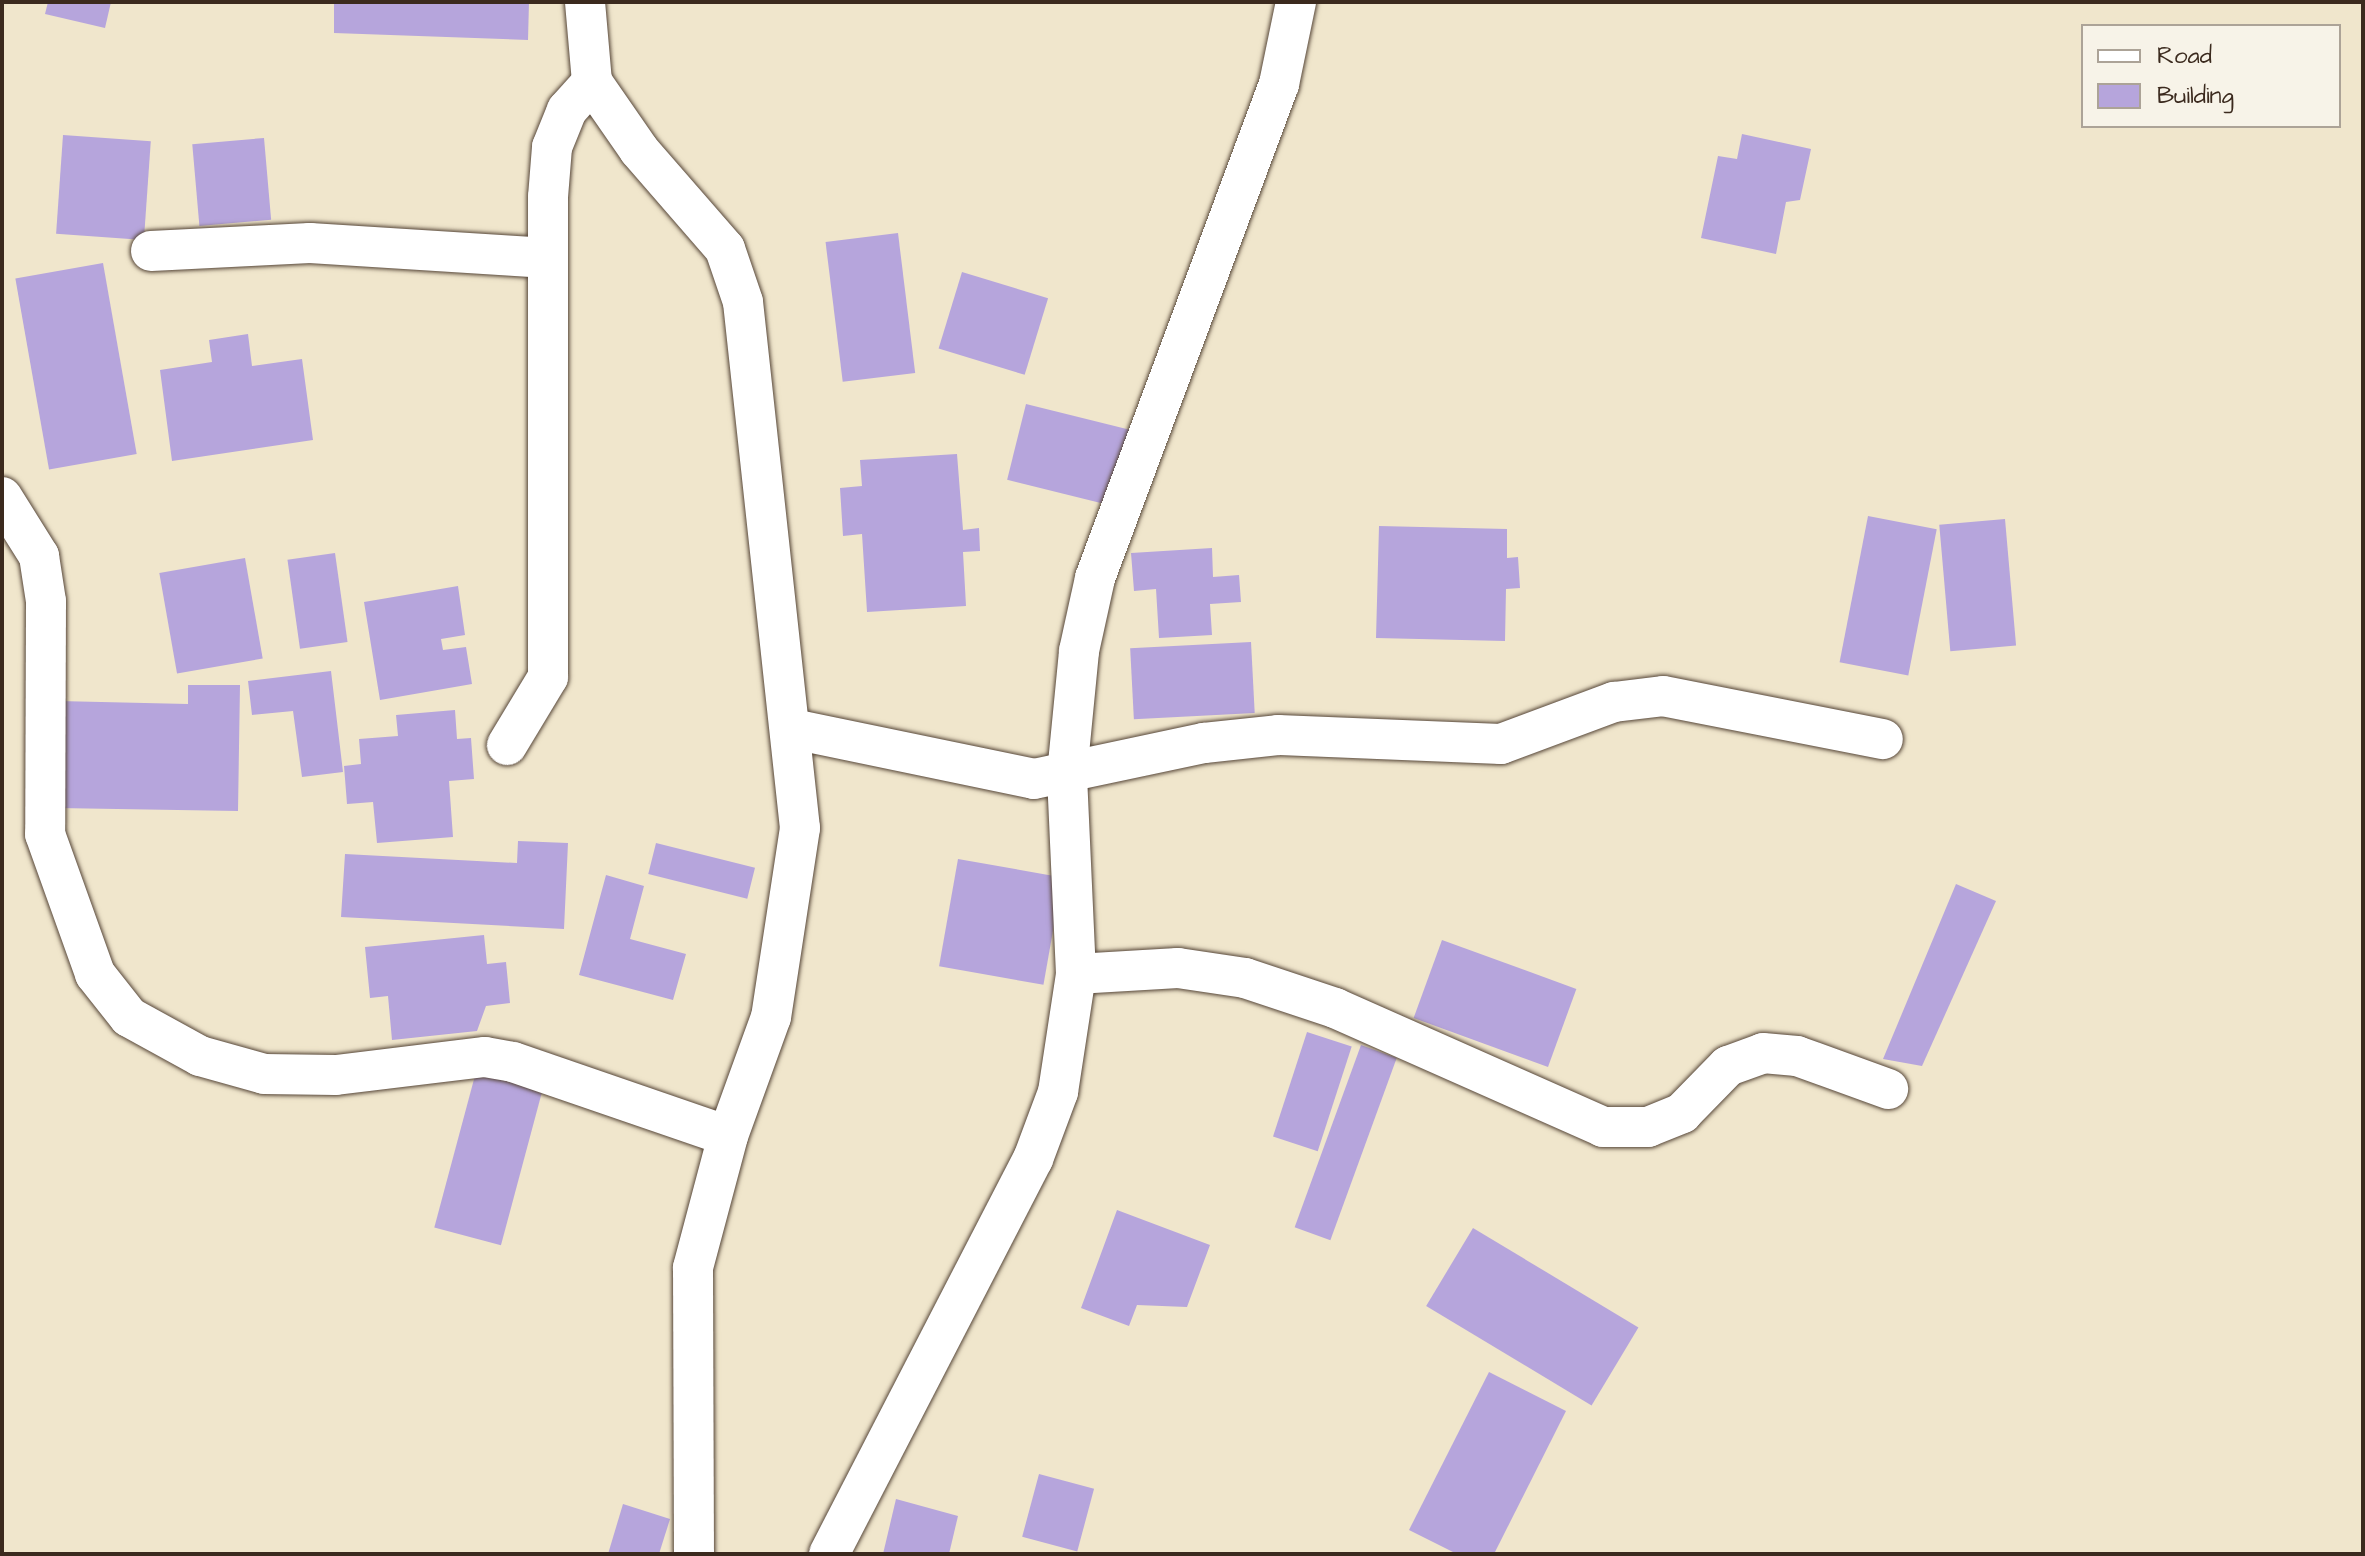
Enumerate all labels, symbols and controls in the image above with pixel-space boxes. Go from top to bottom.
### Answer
legend [2081,24,2341,128]
text: Road [2157,39,2212,73]
text: Building [2157,79,2234,113]

